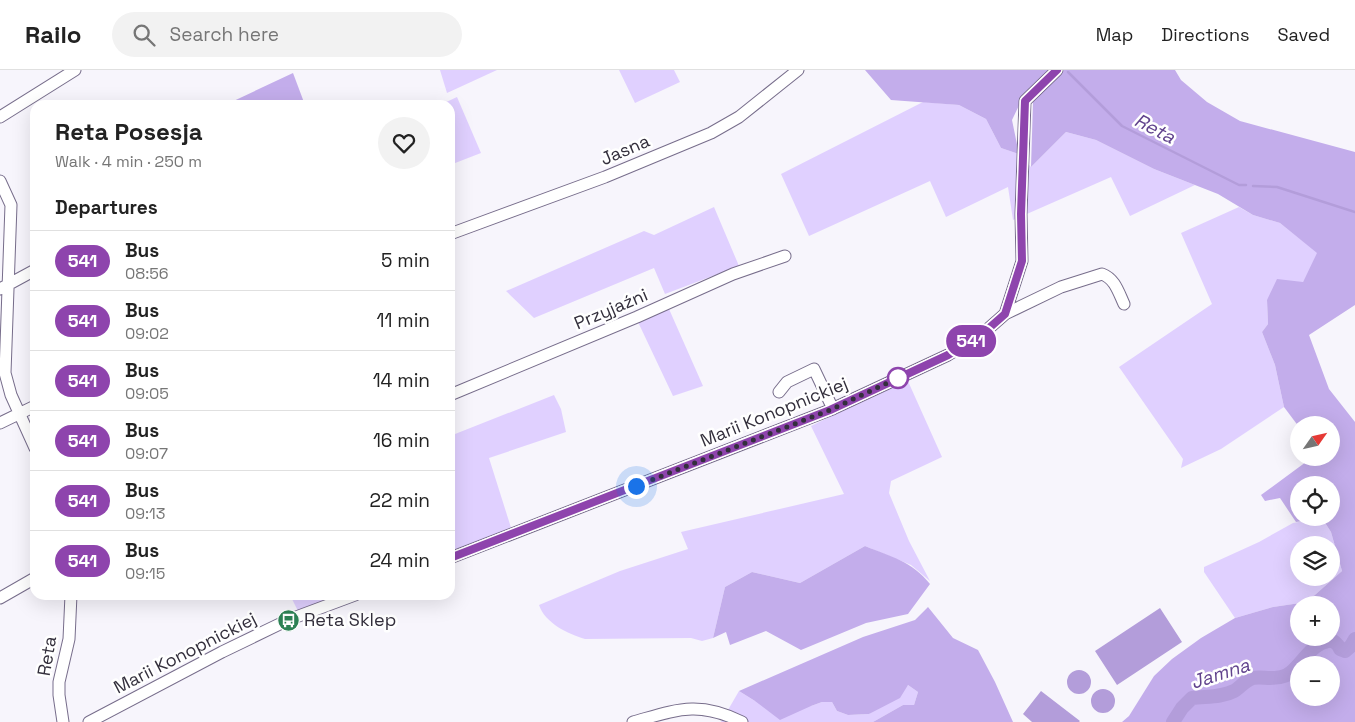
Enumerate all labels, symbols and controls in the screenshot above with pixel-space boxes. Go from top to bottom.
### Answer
search box [112,12,462,57]
text: Railo [25,19,82,50]
icon: search [130,21,158,49]
text: Search here [170,22,279,47]
text: Map [1096,23,1133,46]
text: Directions [1161,23,1250,46]
text: Saved [1278,23,1330,46]
water label: Reta [1130,108,1179,149]
text: Reta Posesja [55,116,203,147]
button: heart [378,117,430,169]
street label: Jasna [597,129,653,170]
text: Walk · 4 min · 250 m [55,151,202,172]
text: Departures [55,195,158,220]
text: Bus [125,238,159,263]
text: 5 min [381,248,430,273]
text: 541 [68,249,97,272]
text: 08:56 [125,263,169,284]
street label: Przyjaźni [571,283,651,334]
text: Bus [125,298,159,323]
text: 11 min [377,308,430,333]
text: 541 [68,309,97,332]
text: 09:02 [125,323,169,344]
line badge: 541 [942,325,1000,357]
text: 541 [956,329,986,352]
text: Bus [125,358,159,383]
unlabelled marker [887,367,909,389]
text: 14 min [373,368,430,393]
text: 541 [68,369,97,392]
street label: Marii Konopnickiej [697,371,851,452]
text: 09:05 [125,383,169,404]
north arrow [1290,416,1340,466]
map controls [1290,416,1340,706]
text: Bus [125,418,159,443]
text: 16 min [373,428,430,453]
text: 541 [68,429,97,452]
text: 09:07 [125,443,168,464]
your location [624,474,649,499]
button: locate [1290,476,1340,526]
text: Bus [125,478,159,503]
text: 22 min [370,488,430,513]
text: 541 [68,489,97,512]
text: 09:13 [125,503,165,524]
button: layers [1290,536,1340,586]
text: Bus [125,538,159,563]
text: 24 min [370,548,430,573]
text: 541 [68,549,97,572]
text: 09:15 [125,563,165,584]
button: + [1290,596,1340,646]
street label: Marii Konopnickiej [110,607,260,698]
bus stop icon: Reta Sklep [276,608,300,632]
place label: Reta Sklep [304,608,396,631]
street label: Reta [32,634,61,678]
water label: Jamna [1187,652,1253,695]
button: − [1290,656,1340,706]

